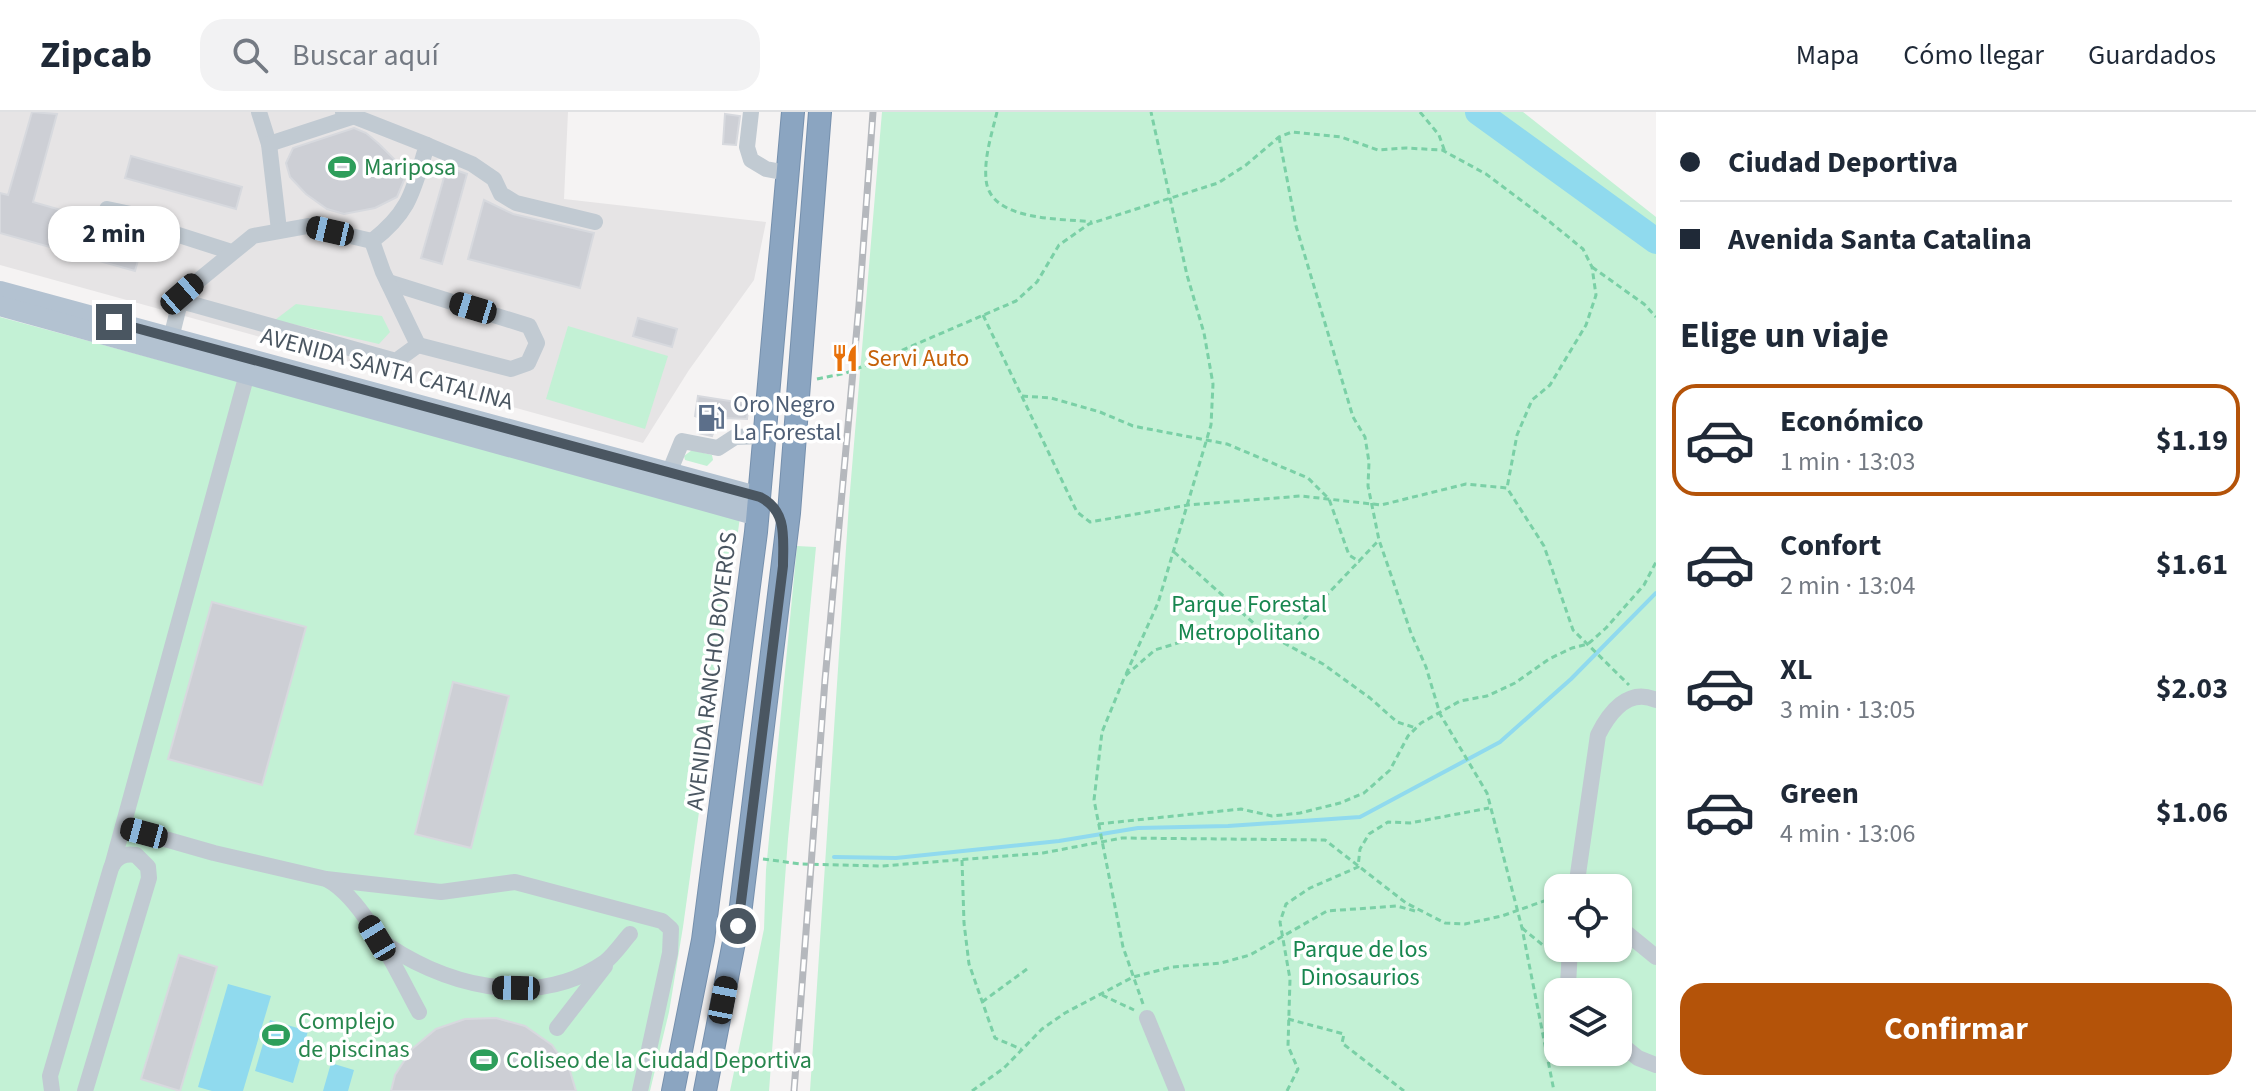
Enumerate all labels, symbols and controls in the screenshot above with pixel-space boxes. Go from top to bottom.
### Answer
search box [200,19,760,91]
text: Zipcab [40,28,152,82]
icon: search [228,33,272,77]
text: Buscar aquí [292,34,439,77]
text: Mapa [1796,35,1859,75]
text: Cómo llegar [1903,35,2044,75]
text: Guardados [2088,35,2216,75]
text: Ciudad Deportiva [1728,141,1958,184]
place label: Mariposa [364,150,456,185]
sports icon: Mariposa [327,152,357,182]
callout: 2 min [48,206,180,262]
car [304,214,356,248]
text: 2 min [82,215,146,252]
text: Avenida Santa Catalina [1728,218,2032,261]
car [156,269,208,319]
car [447,290,499,326]
route end [96,304,132,340]
text: Elige un viaje [1680,310,1889,361]
street label: AVENIDA SANTA CATALINA [257,318,517,420]
place label: Servi Auto [867,341,969,376]
restaurant icon: Servi Auto [830,343,860,373]
place label: Oro Negro La Forestal [733,387,841,450]
text: Económico [1780,400,1924,443]
fuel station icon: Oro Negro La Forestal [696,403,726,433]
icon: car [1684,404,1756,476]
text: $1.19 [2156,419,2228,462]
text: 1 min · 13:03 [1780,443,1915,480]
text: Confort [1780,524,1881,567]
icon: car [1684,528,1756,600]
street label: AVENIDA RANCHO BOYEROS [678,530,746,812]
text: $1.61 [2156,543,2228,586]
text: 2 min · 13:04 [1780,567,1915,604]
park label: Parque Forestal Metropolitano [1171,587,1327,650]
text: XL [1780,648,1813,691]
icon: car [1684,652,1756,724]
text: $2.03 [2156,667,2228,710]
text: 3 min · 13:05 [1780,691,1915,728]
text: Green [1780,772,1859,815]
icon: car [1684,776,1756,848]
text: $1.06 [2156,791,2228,834]
car [118,815,170,851]
text: 4 min · 13:06 [1780,815,1915,852]
map controls [1544,874,1632,1066]
button: locate [1544,874,1632,962]
route start [720,908,756,944]
car [354,911,400,965]
park label: Parque de los Dinosaurios [1293,932,1427,995]
car [707,974,739,1026]
car [492,976,540,1000]
button: layers [1544,978,1632,1066]
button: Confirmar [1680,983,2232,1075]
place label: Complejo de piscinas [298,1004,409,1067]
sports icon: Complejo de piscinas [261,1020,291,1050]
place label: Coliseo de la Ciudad Deportiva [506,1043,812,1078]
sports icon: Coliseo de la Ciudad Deportiva [469,1045,499,1075]

